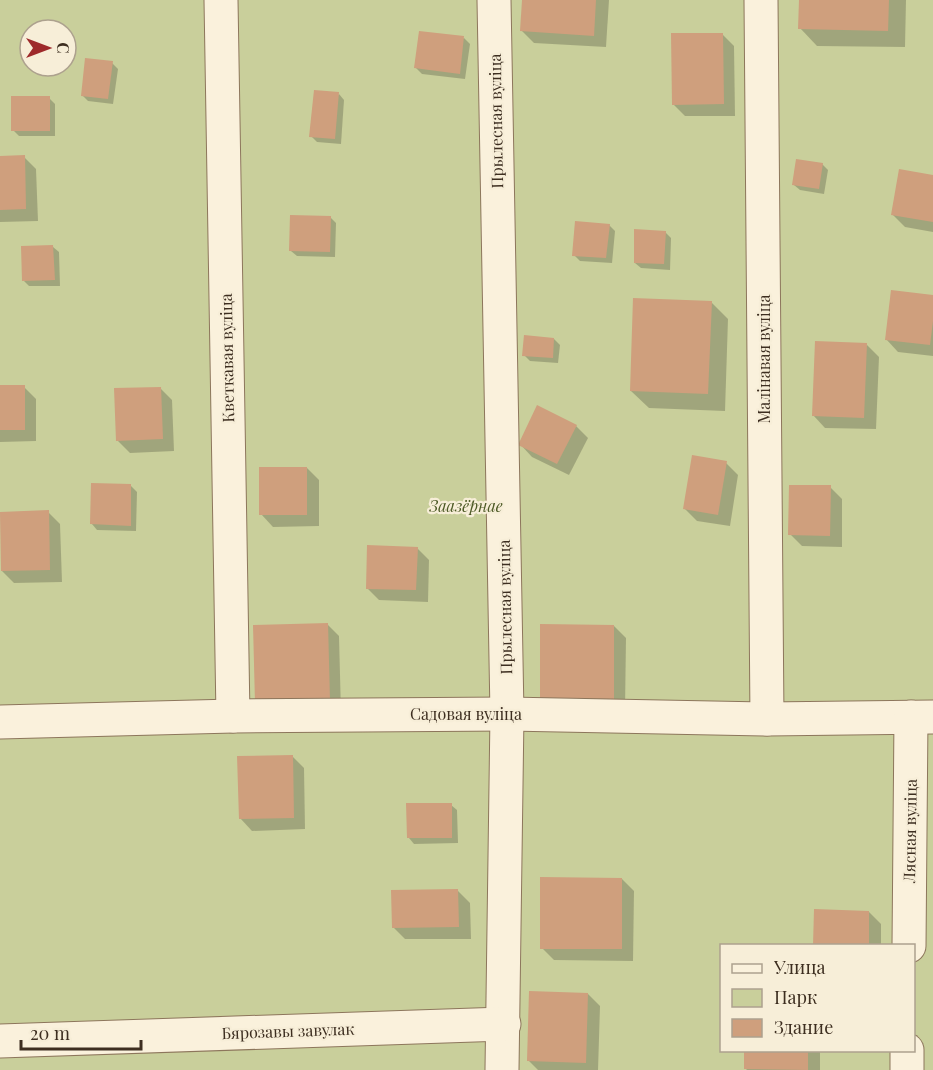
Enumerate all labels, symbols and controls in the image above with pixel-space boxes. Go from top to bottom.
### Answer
north arrow [18,18,78,78]
text: С [53,42,74,54]
street label: Прылесная вуліца [484,53,507,189]
street label: Кветкавая вуліца [215,293,238,423]
street label: Малінавая вуліца [753,294,774,423]
park label: Заазёрнае [428,495,503,516]
street label: Прылесная вуліца [493,539,516,675]
street label: Садовая вуліца [410,703,522,724]
street label: Лясная вуліца [898,779,921,884]
legend [720,944,915,1052]
text: Улица [773,955,825,979]
text: Парк [774,985,817,1009]
scale bar [21,1013,141,1051]
text: Здание [774,1015,833,1039]
street label: Бярозавы завулак [221,1018,355,1043]
text: 20 m [30,1021,70,1045]

